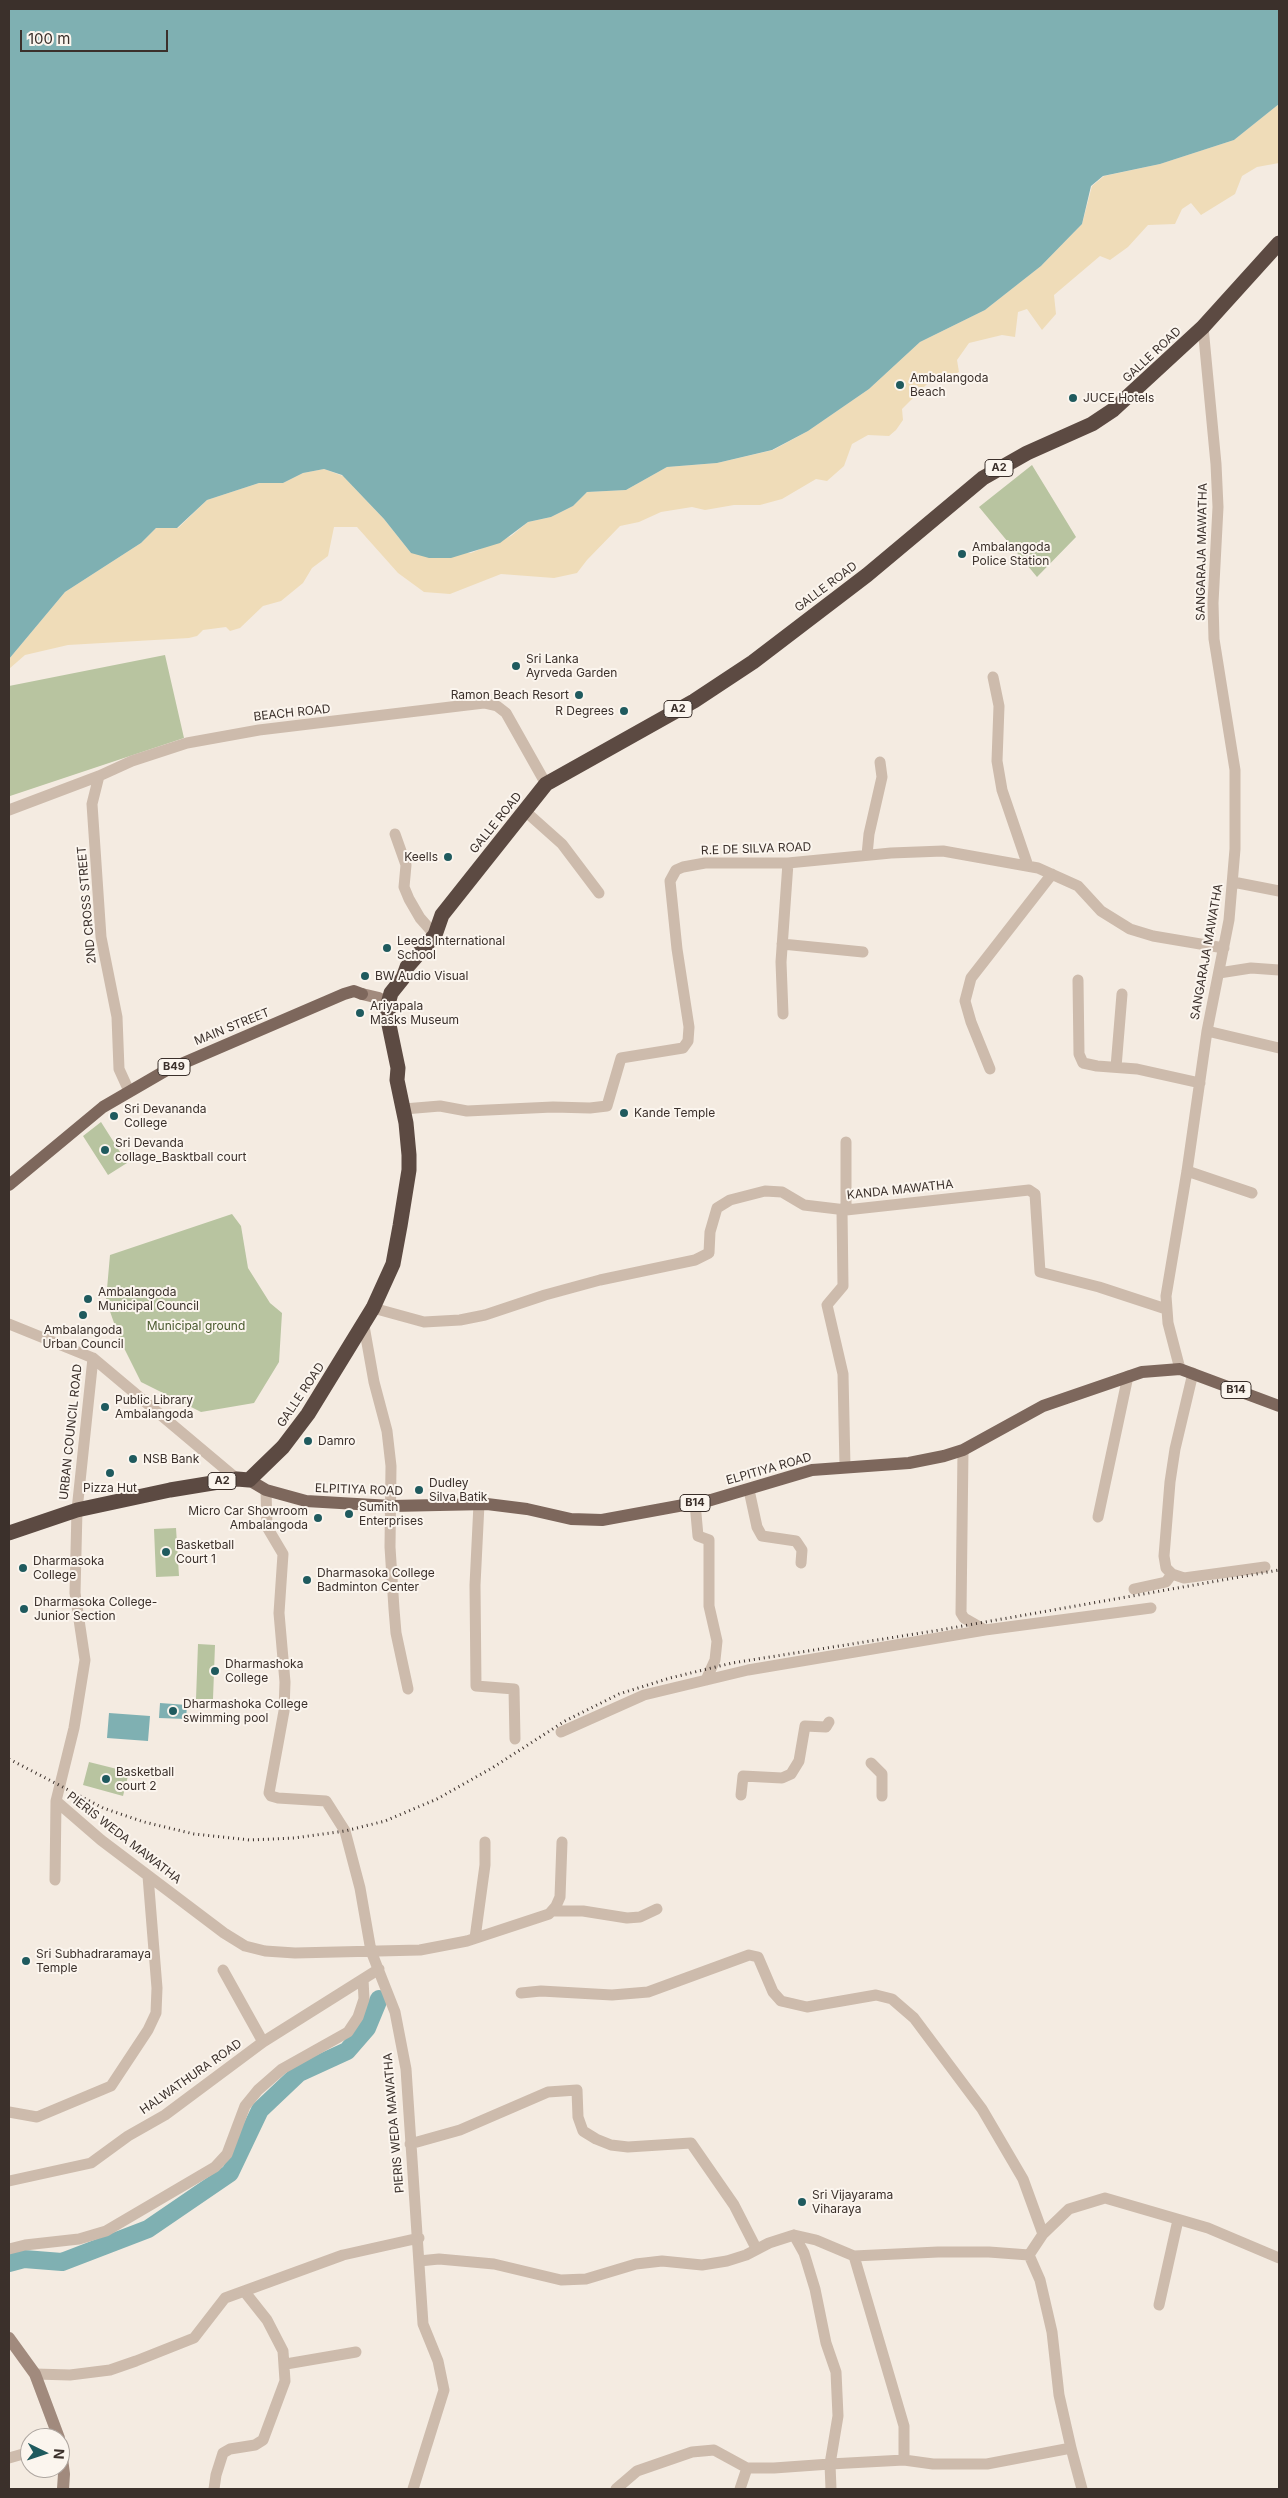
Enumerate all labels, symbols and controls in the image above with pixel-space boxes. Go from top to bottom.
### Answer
scale bar [22,20,170,52]
text: 100 m [28,29,70,48]
street label: GALLE ROAD [1120,324,1184,386]
place label: Ambalangoda Beach [910,371,988,399]
marker: Ambalangoda Beach [894,379,906,391]
place label: JUCE Hotels [1083,391,1154,405]
marker: JUCE Hotels [1067,392,1079,404]
road number: A2 [985,459,1013,476]
street label: SANGARAJA MAWATHA [1194,483,1210,621]
place label: Ambalangoda Police Station [972,540,1050,568]
marker: Ambalangoda Police Station [956,548,968,560]
street label: GALLE ROAD [792,559,860,615]
place label: Sri Lanka Ayrveda Garden [526,652,617,680]
marker: Sri Lanka Ayrveda Garden [510,660,522,672]
place label: Ramon Beach Resort [451,688,569,702]
marker: Ramon Beach Resort [573,689,585,701]
road number: A2 [664,701,692,718]
street label: BEACH ROAD [253,702,331,724]
place label: R Degrees [555,704,614,718]
marker: R Degrees [618,705,630,717]
street label: GALLE ROAD [467,790,525,856]
street label: R.E DE SILVA ROAD [701,840,811,858]
street label: 2ND CROSS STREET [75,846,99,964]
place label: Keells [404,850,438,864]
marker: Keells [442,851,454,863]
street label: SANGARAJA MAWATHA [1188,883,1226,1021]
place label: Leeds International School [397,934,505,962]
marker: Leeds International School [381,942,393,954]
place label: BW Audio Visual [375,969,469,983]
marker: BW Audio Visual [359,970,371,982]
place label: Ariyapala Masks Museum [370,999,459,1027]
street label: MAIN STREET [192,1005,272,1049]
marker: Ariyapala Masks Museum [354,1007,366,1019]
road number: B49 [158,1058,190,1076]
place label: Sri Devananda College [124,1102,207,1130]
place label: Kande Temple [634,1106,715,1120]
marker: Kande Temple [618,1107,630,1119]
marker: Sri Devananda College [108,1110,120,1122]
place label: Sri Devanda collage_Basktball court [115,1136,246,1164]
marker: Sri Devanda collage_Basktball court [99,1144,111,1156]
street label: KANDA MAWATHA [846,1177,954,1203]
place label: Ambalangoda Municipal Council [98,1285,199,1313]
marker: Ambalangoda Municipal Council [82,1293,94,1305]
marker: Ambalangoda Urban Council [77,1309,89,1321]
park label: Municipal ground [147,1319,245,1333]
place label: Ambalangoda Urban Council [42,1323,124,1351]
street label: GALLE ROAD [274,1360,328,1430]
street label: URBAN COUNCIL ROAD [57,1363,85,1501]
road number: B14 [1221,1382,1251,1398]
place label: Public Library Ambalangoda [115,1393,193,1421]
marker: Public Library Ambalangoda [99,1401,111,1413]
place label: Damro [318,1434,355,1448]
marker: Damro [302,1435,314,1447]
street label: ELPITIYA ROAD [725,1450,813,1488]
place label: NSB Bank [143,1452,199,1466]
marker: NSB Bank [127,1453,139,1465]
marker: Pizza Hut [104,1467,116,1479]
road number: A2 [208,1472,236,1490]
place label: Dudley Silva Batik [429,1476,487,1504]
place label: Pizza Hut [83,1481,137,1495]
street label: ELPITIYA ROAD [315,1481,403,1499]
marker: Dudley Silva Batik [413,1484,425,1496]
road number: B14 [680,1495,710,1512]
place label: Sumith Enterprises [359,1500,423,1528]
place label: Micro Car Showroom Ambalangoda [188,1504,308,1532]
marker: Sumith Enterprises [343,1508,355,1520]
marker: Micro Car Showroom Ambalangoda [312,1512,324,1524]
place label: Basketball Court 1 [176,1538,234,1566]
marker: Basketball Court 1 [160,1546,172,1558]
place label: Dharmasoka College [33,1554,104,1582]
marker: Dharmasoka College [17,1562,29,1574]
place label: Dharmasoka College Badminton Center [317,1566,435,1594]
marker: Dharmasoka College Badminton Center [301,1574,313,1586]
place label: Dharmasoka College- Junior Section [34,1595,157,1623]
marker: Dharmasoka College- Junior Section [18,1603,30,1615]
place label: Dharmashoka College [225,1657,303,1685]
marker: Dharmashoka College [209,1665,221,1677]
place label: Dharmashoka College swimming pool [183,1697,308,1725]
marker: Dharmashoka College swimming pool [167,1705,179,1717]
place label: Basketball court 2 [116,1765,174,1793]
marker: Basketball court 2 [100,1773,112,1785]
street label: PIERIS WEDA MAWATHA [64,1789,184,1887]
place label: Sri Subhadraramaya Temple [36,1947,151,1975]
marker: Sri Subhadraramaya Temple [20,1955,32,1967]
street label: HALWATHURA ROAD [137,2036,245,2118]
street label: PIERIS WEDA MAWATHA [381,2052,407,2194]
place label: Sri Vijayarama Viharaya [812,2188,893,2216]
marker: Sri Vijayarama Viharaya [796,2196,808,2208]
north arrow [20,2428,70,2478]
text: N [51,2448,68,2460]

